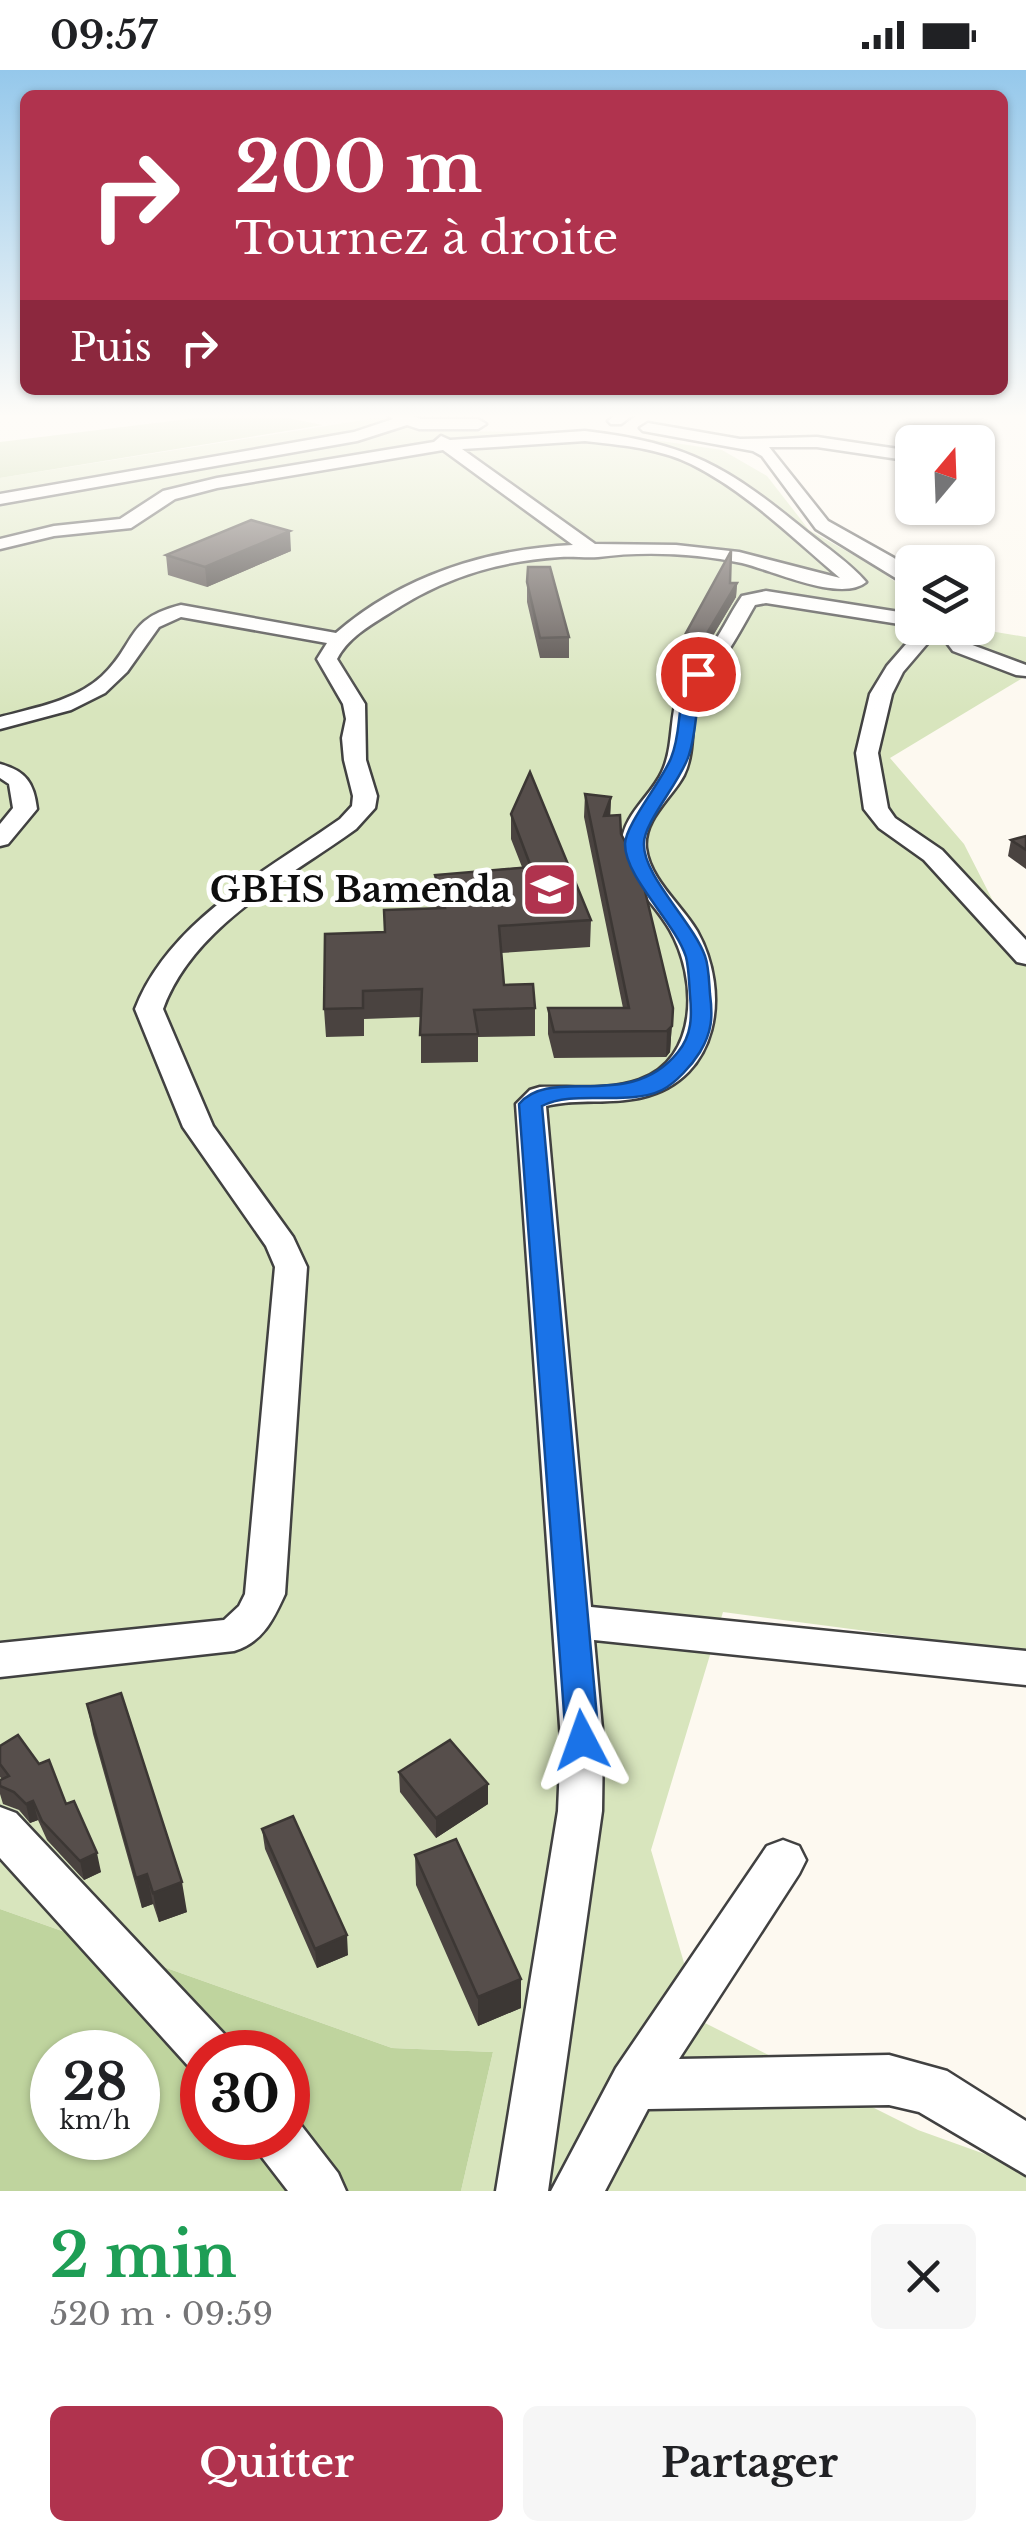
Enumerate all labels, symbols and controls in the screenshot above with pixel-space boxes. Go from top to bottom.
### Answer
text: 09:57 [50,12,157,59]
text: 200 m [235,124,482,211]
icon: right [70,130,200,260]
text: Tournez à droite [235,210,618,266]
icon: right [172,320,227,375]
text: Puis [70,324,152,371]
north arrow [895,425,995,525]
map controls [895,425,995,645]
button: layers [895,545,995,645]
pin [656,632,741,717]
icon: arrive [671,647,726,702]
school or university icon: GBHS Bamenda [520,860,580,920]
place label: GBHS Bamenda [210,868,511,911]
position arrow [530,1688,634,1792]
speed limit sign: 30 [180,2030,310,2160]
text: 28 [63,2051,127,2114]
text: km/h [60,2105,130,2136]
text: 2 min [50,2219,237,2293]
button: close [871,2224,976,2329]
text: 520 m · 09:59 [50,2294,273,2334]
button: Quitter [50,2406,503,2521]
button: Partager [523,2406,976,2521]

